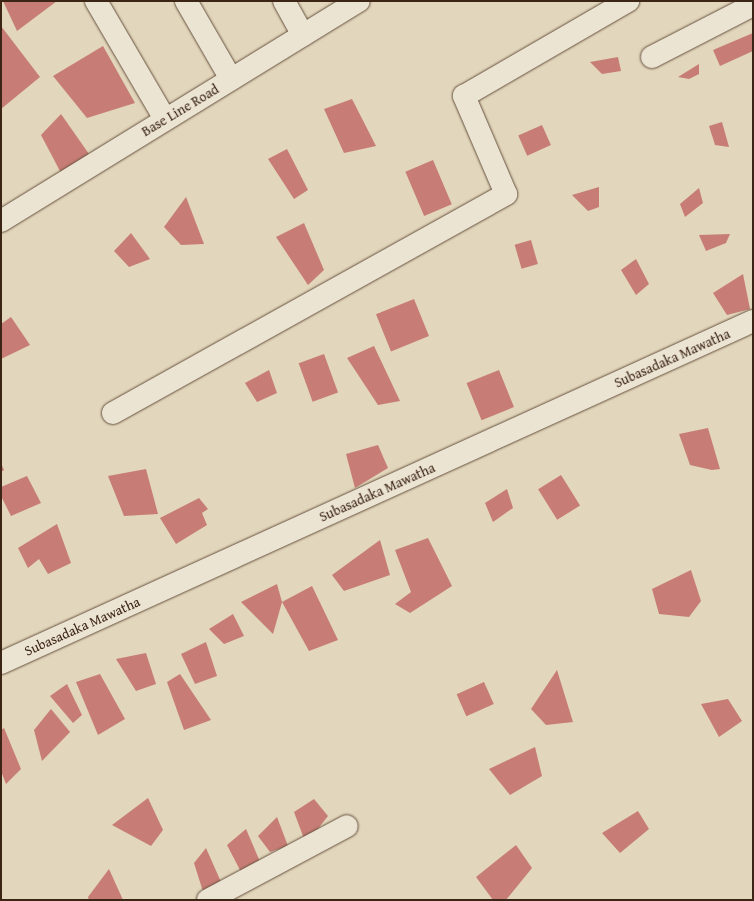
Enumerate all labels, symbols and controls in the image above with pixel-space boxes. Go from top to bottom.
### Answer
street label: Base Line Road [138,80,222,140]
street label: Subasadaka Mawatha [611,325,733,391]
street label: Subasadaka Mawatha [316,459,438,525]
street label: Subasadaka Mawatha [21,593,143,659]

